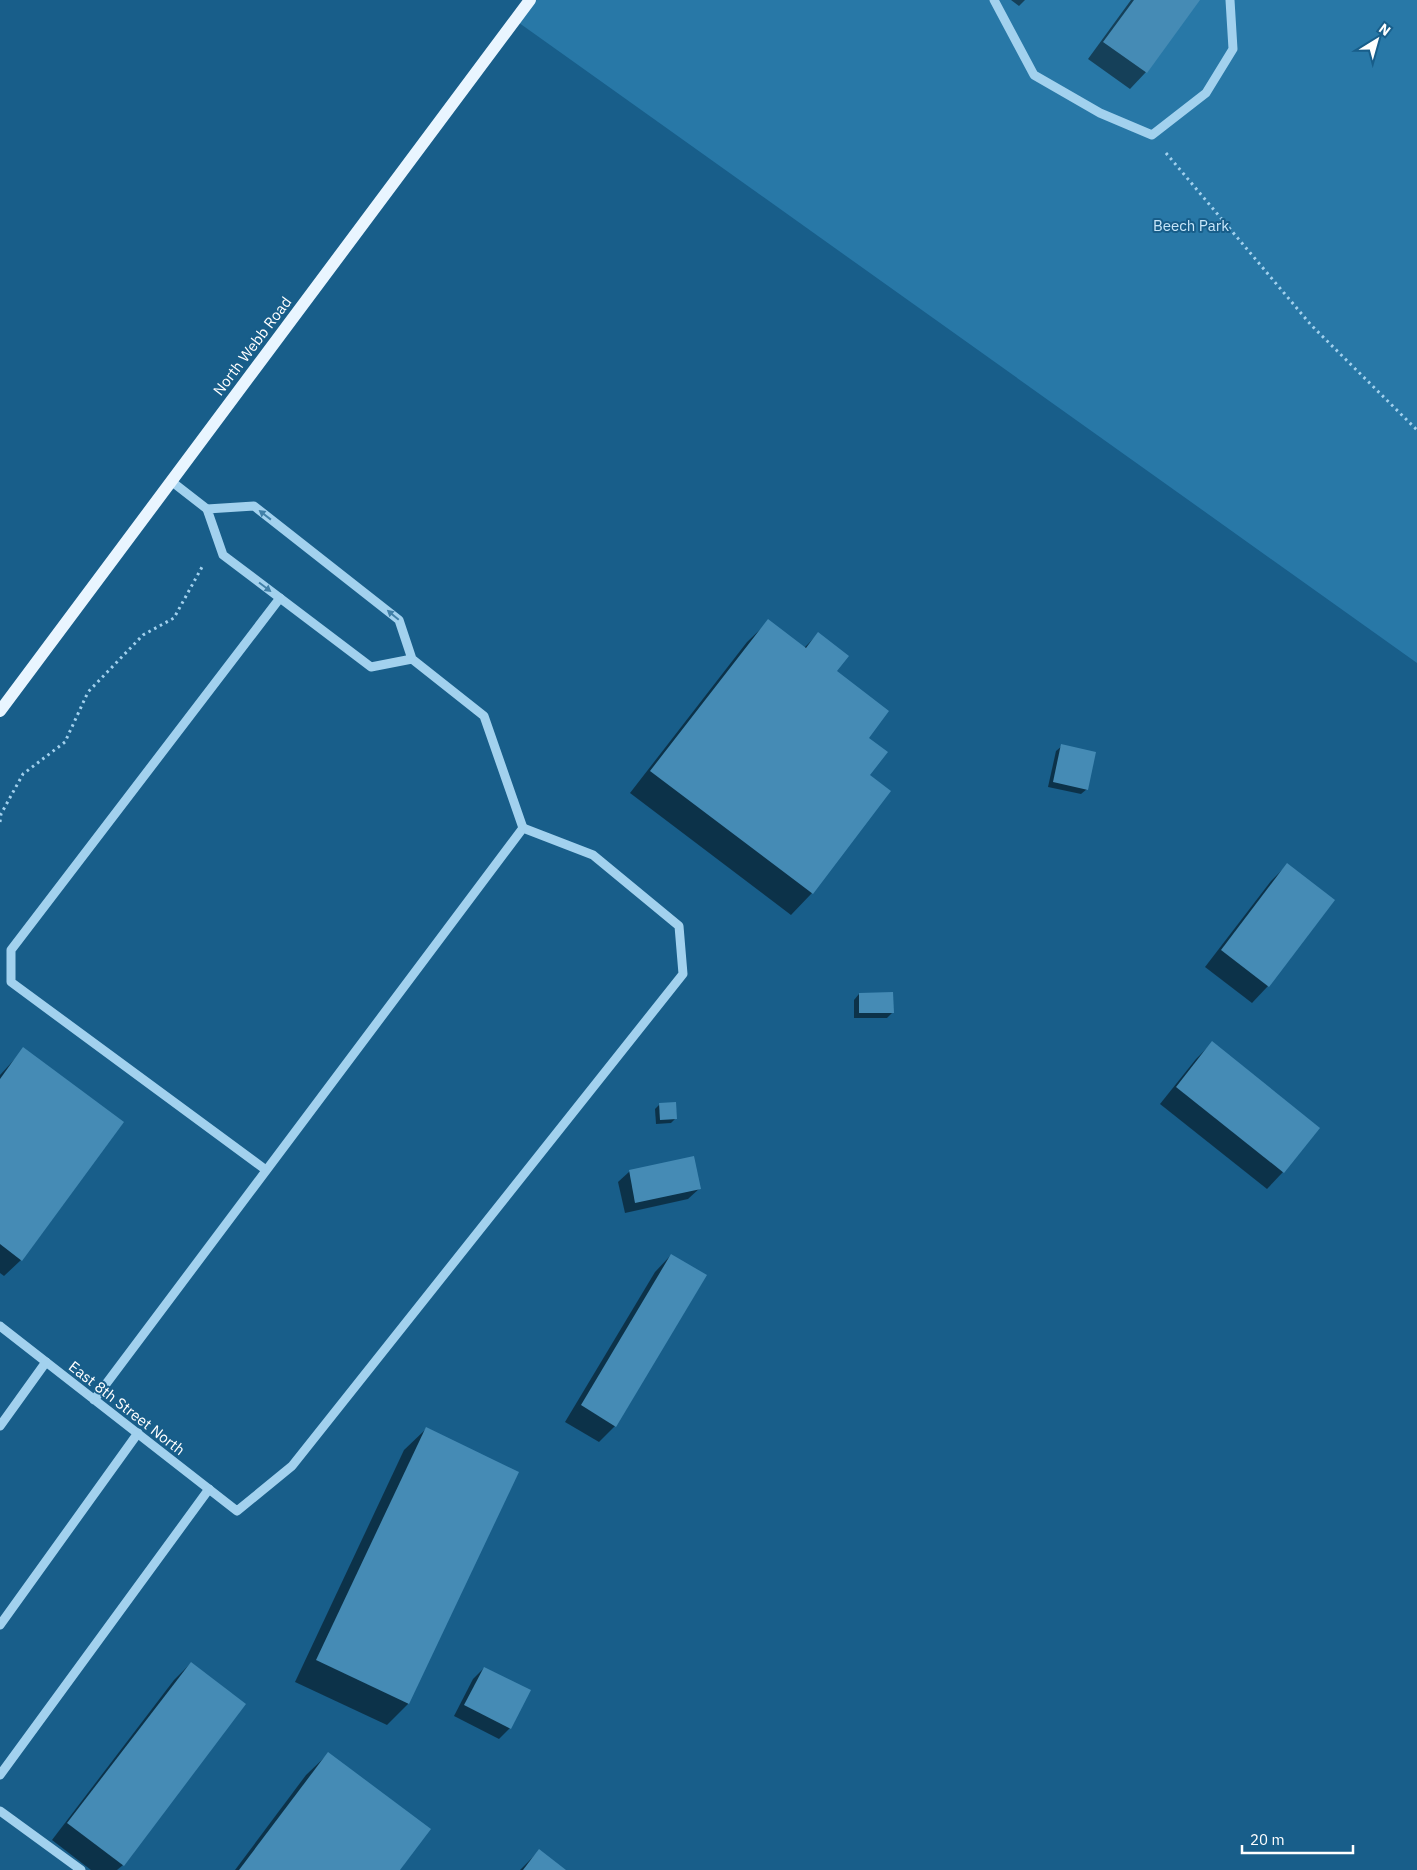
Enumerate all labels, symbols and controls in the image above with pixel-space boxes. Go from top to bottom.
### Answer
north arrow [1352,15,1402,65]
text: N [1375,19,1394,40]
park label: Beech Park [1153,216,1229,235]
street label: North Webb Road [209,293,295,399]
one-way arrow [259,510,272,521]
one-way arrow [258,582,272,592]
one-way arrow [387,610,400,621]
street label: East 8th Street North [65,1357,189,1459]
scale bar [1242,1822,1353,1854]
text: 20 m [1250,1830,1285,1849]

